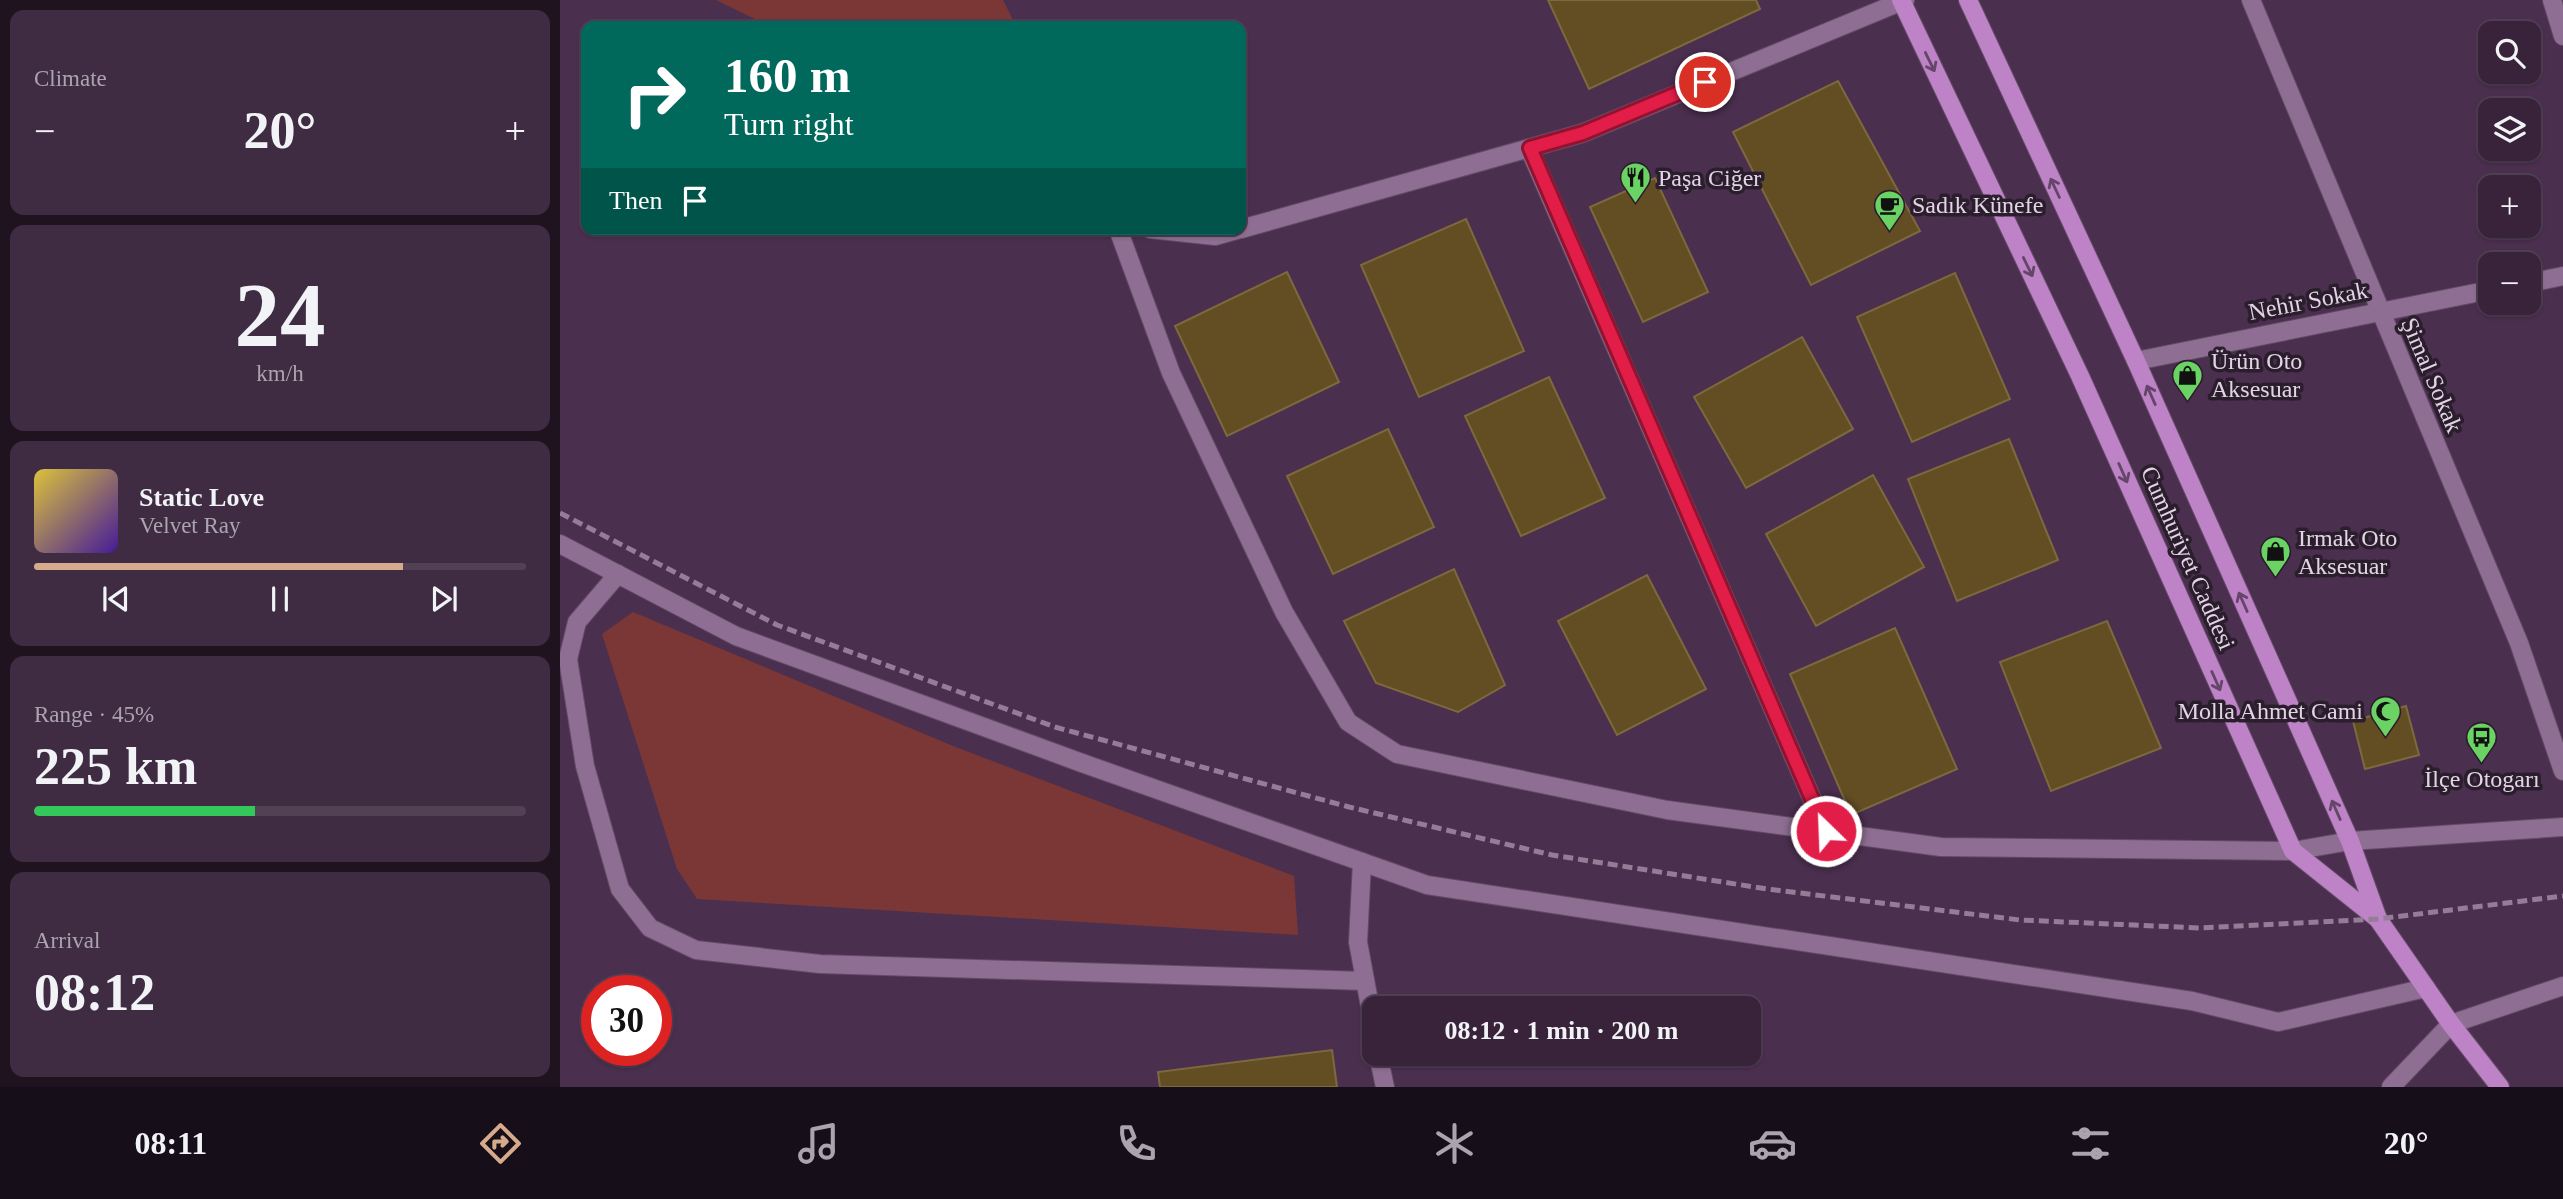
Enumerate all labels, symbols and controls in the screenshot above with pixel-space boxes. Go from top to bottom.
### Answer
map controls [2478,21,2541,315]
button: search [2478,21,2541,84]
text: 160 m [724,48,851,103]
icon: right [609,49,700,140]
one-way arrow [1924,51,1937,72]
pin [1675,52,1735,112]
icon: arrive [1686,63,1724,101]
text: Climate [34,66,107,91]
button: layers [2478,98,2541,161]
text: 20° [244,102,316,159]
text: Turn right [724,106,854,142]
text: − [34,110,55,152]
text: + [505,110,526,152]
restaurant icon: Paşa Ciğer [1618,161,1652,205]
place label: Paşa Ciğer [1658,165,1761,191]
button: + [2478,175,2541,238]
one-way arrow [2048,178,2061,199]
icon: arrive [676,182,714,220]
text: Then [609,186,662,215]
cafe icon: Sadık Künefe [1872,188,1906,232]
place label: Sadık Künefe [1912,192,2043,218]
button: − [2478,252,2541,315]
one-way arrow [2022,256,2035,277]
text: 24 [235,265,326,366]
street label: Nehir Sokak [2246,277,2370,325]
street label: Şimal Sokak [2396,314,2468,436]
place label: Ürün Oto Aksesuar [2211,348,2302,402]
shop icon: Ürün Oto Aksesuar [2171,358,2205,402]
text: km/h [256,361,304,386]
one-way arrow [2144,384,2157,406]
one-way arrow [2117,462,2130,484]
street label: Cumhuriyet Caddesi [2136,462,2240,654]
text: Static Love [139,483,264,512]
text: Velvet Ray [139,513,241,538]
place label: Irmak Oto Aksesuar [2298,525,2397,579]
shop icon: Irmak Oto Aksesuar [2258,535,2292,579]
icon: previous [97,580,135,618]
icon: pause [261,580,299,618]
icon: next [425,580,463,618]
one-way arrow [2236,592,2249,613]
one-way arrow [2210,670,2223,691]
mosque icon: Molla Ahmet Cami [2369,694,2403,738]
place label: Molla Ahmet Cami [2178,698,2363,724]
text: Range · 45% [34,702,154,727]
bus stop icon: İlçe Otogarı [2465,720,2499,764]
text: 225 km [34,738,197,795]
place label: İlçe Otogarı [2424,766,2540,792]
position arrow [1789,794,1863,868]
one-way arrow [2329,800,2342,821]
text: Arrival [34,928,100,953]
text: 08:12 [34,964,155,1021]
speed limit sign: 30 [581,975,672,1066]
text: 08:12 · 1 min · 200 m [1445,1016,1679,1045]
icon: directions [476,1119,525,1168]
icon: music [794,1119,843,1168]
icon: phone [1112,1119,1161,1168]
icon: climate [1430,1119,1479,1168]
icon: car [1748,1119,1797,1168]
icon: filters [2066,1119,2115,1168]
text: 08:11 [134,1125,207,1161]
text: 20° [2384,1125,2428,1161]

